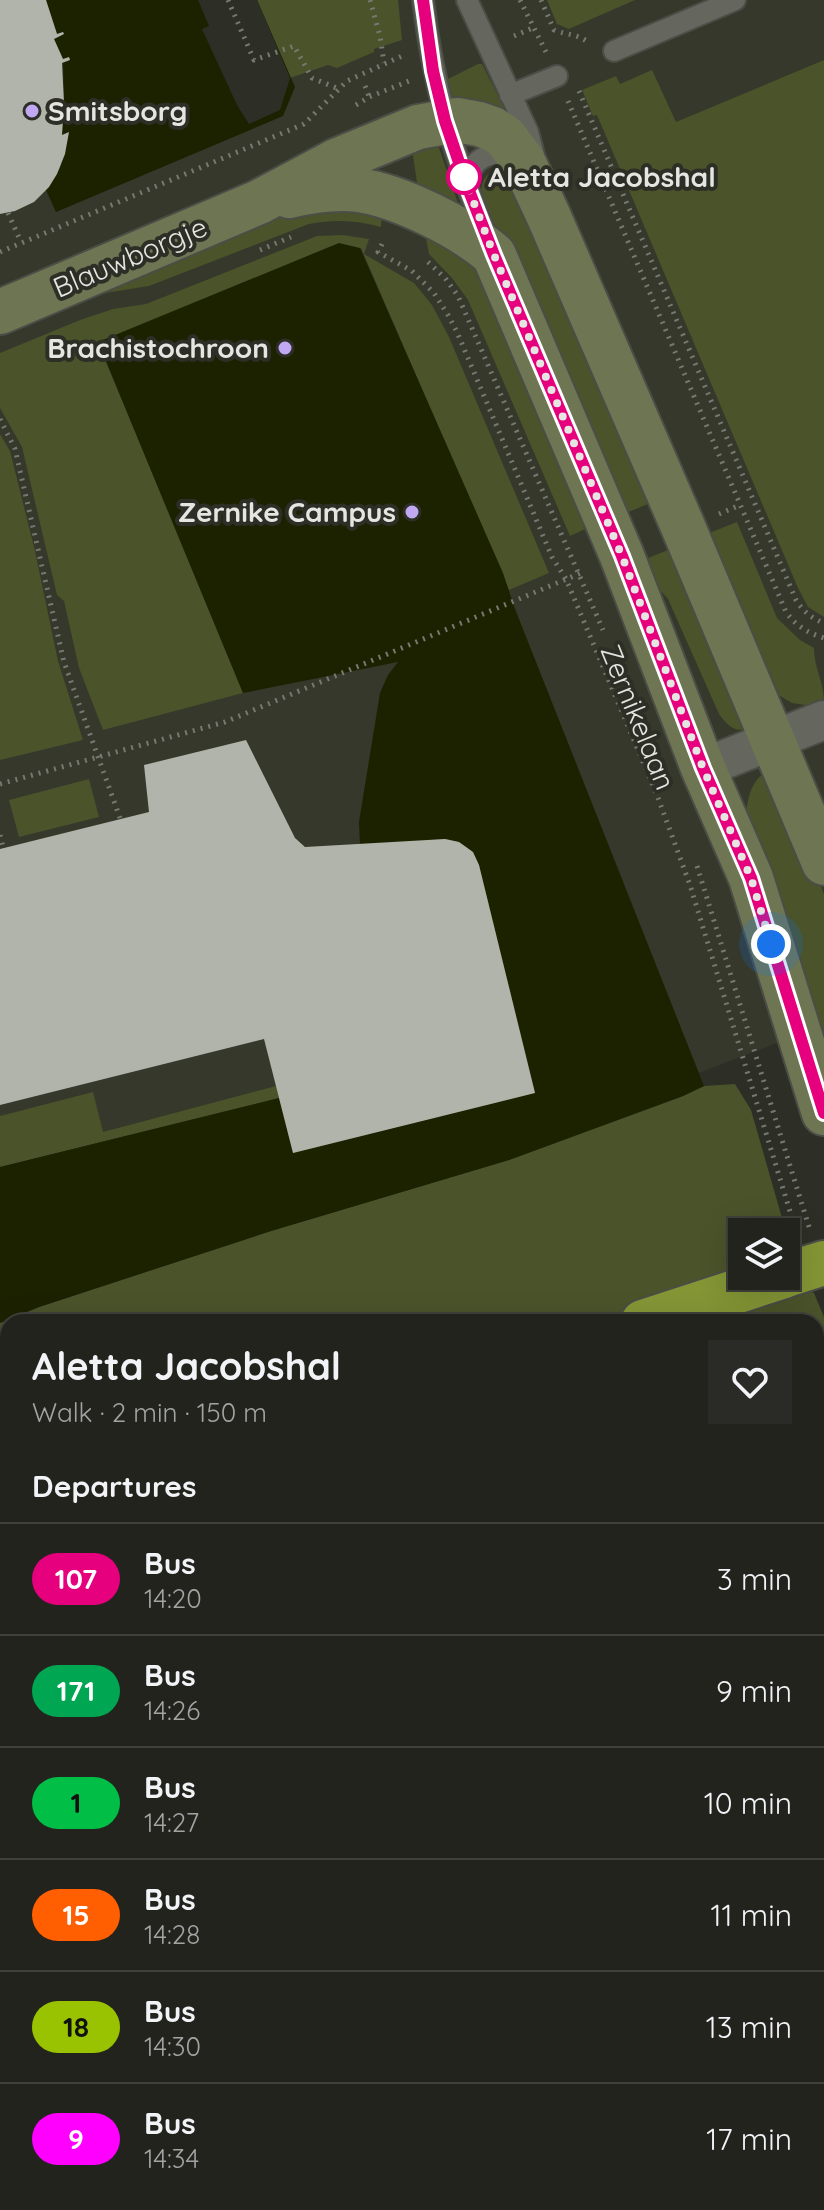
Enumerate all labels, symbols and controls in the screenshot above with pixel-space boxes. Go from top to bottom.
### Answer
place label: Smitsborg [48,93,187,128]
marker: Smitsborg [23,102,41,120]
place label: Aletta Jacobshal [488,159,716,194]
marker: Aletta Jacobshal [447,160,481,194]
street label: Blauwborgje [48,208,212,305]
place label: Brachistochroon [47,330,269,365]
marker: Brachistochroon [276,339,294,357]
place label: Zernike Campus [178,494,396,529]
marker: Zernike Campus [403,503,421,521]
street label: Zernikelaan [593,639,683,795]
your location [751,924,791,964]
map controls [728,1218,800,1290]
button: layers [728,1218,800,1290]
button: heart [708,1340,792,1424]
text: Aletta Jacobshal [32,1342,341,1390]
text: Walk · 2 min · 150 m [32,1396,267,1429]
text: Departures [32,1467,197,1505]
text: Bus [144,1544,196,1582]
text: 3 min [717,1560,792,1598]
text: 107 [55,1561,97,1596]
text: 14:20 [144,1582,202,1615]
text: Bus [144,1656,196,1694]
text: 9 min [716,1672,792,1710]
text: 171 [57,1673,95,1708]
text: 14:26 [144,1694,200,1727]
text: Bus [144,1768,196,1806]
text: 10 min [704,1784,792,1822]
text: 1 [71,1785,81,1820]
text: 14:27 [144,1806,199,1839]
text: Bus [144,1880,196,1918]
text: 11 min [710,1896,792,1934]
text: 15 [62,1897,90,1932]
text: 14:28 [144,1918,200,1951]
text: Bus [144,1992,196,2030]
text: 13 min [706,2008,792,2046]
text: 18 [63,2009,89,2044]
text: 14:30 [144,2030,201,2063]
text: Bus [144,2104,196,2142]
text: 17 min [706,2120,792,2158]
text: 9 [68,2121,84,2156]
text: 14:34 [144,2142,199,2175]

